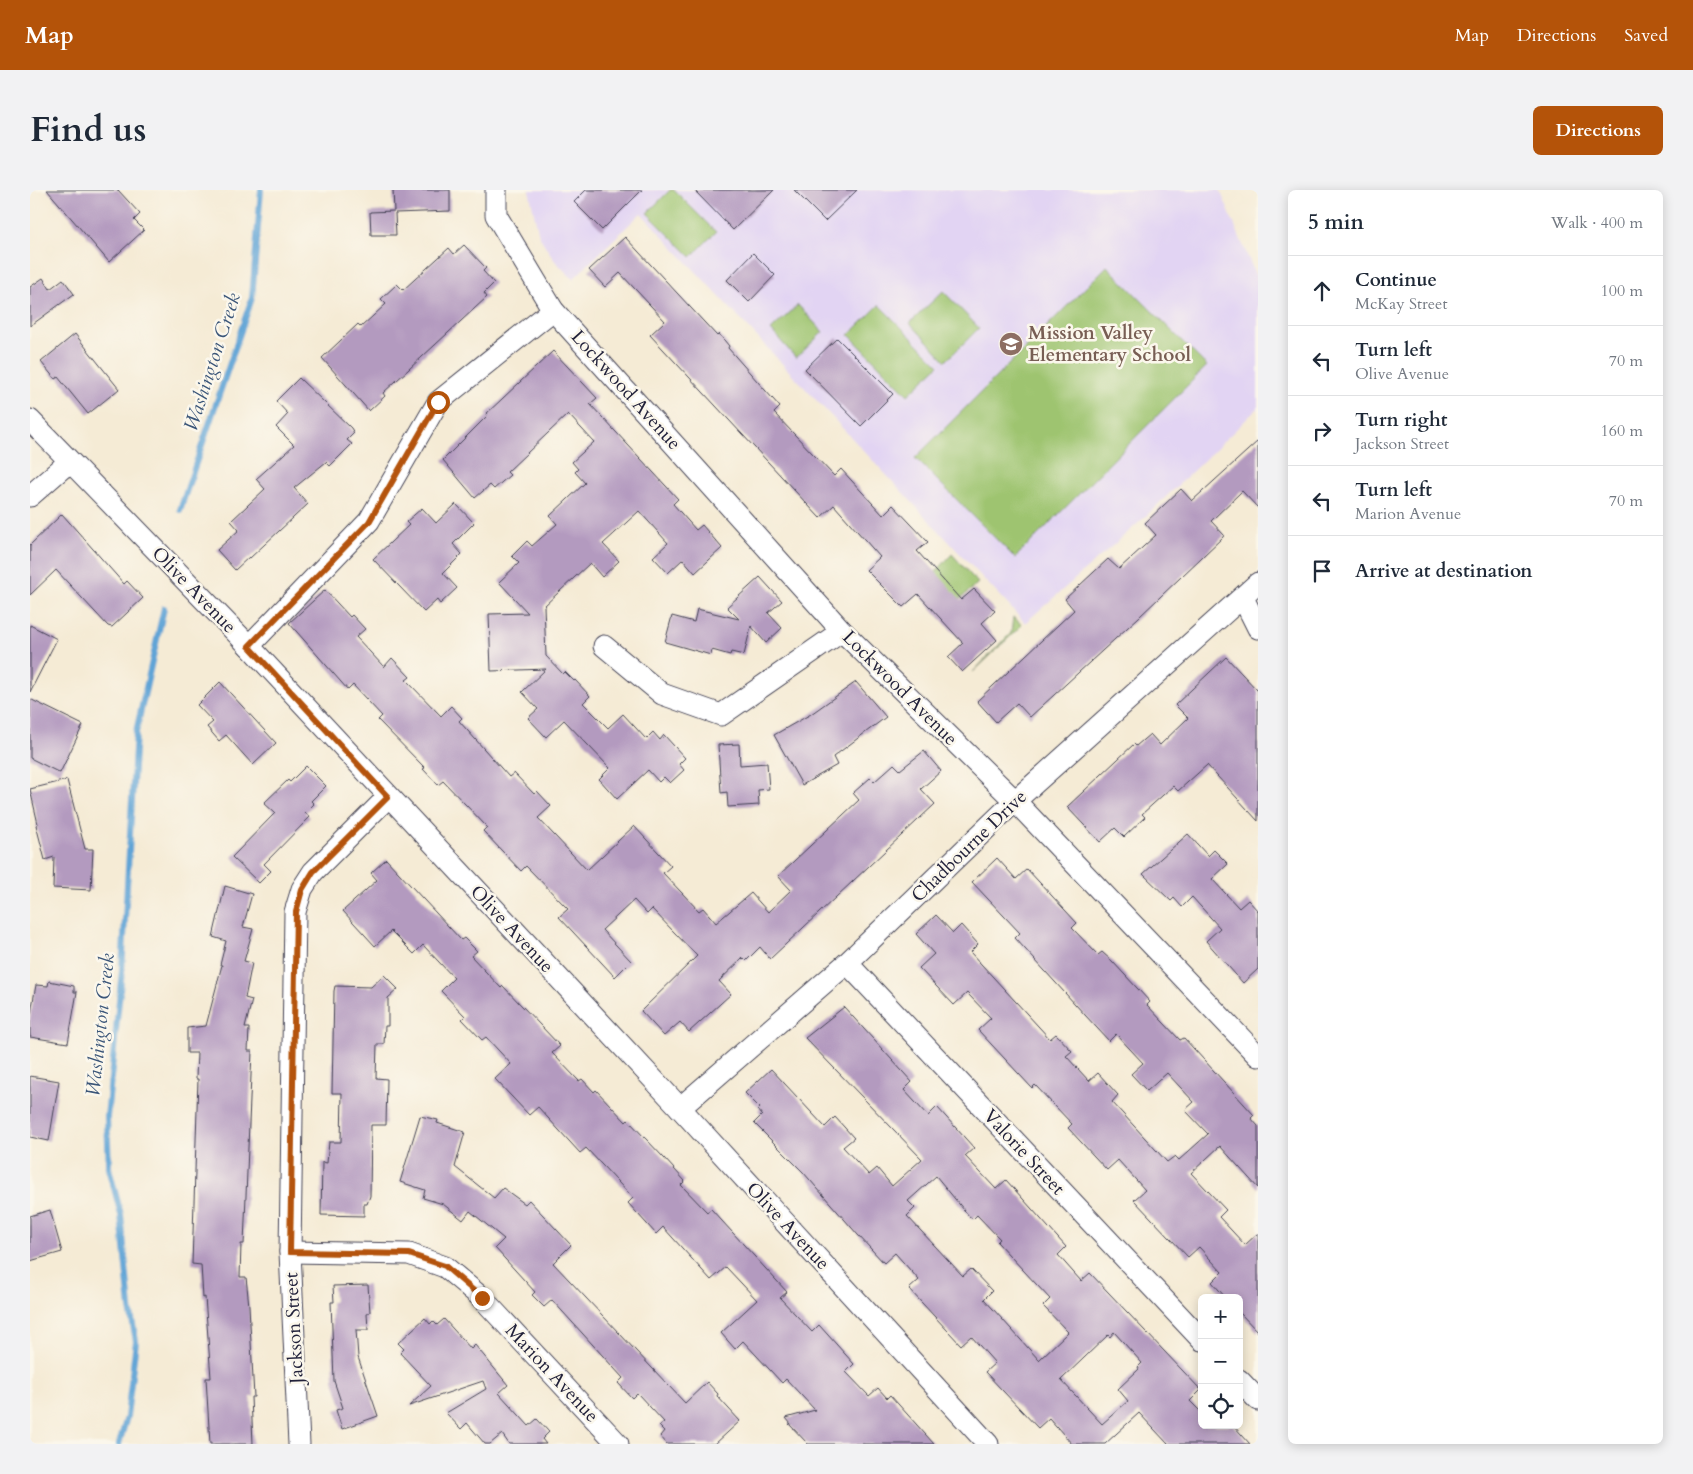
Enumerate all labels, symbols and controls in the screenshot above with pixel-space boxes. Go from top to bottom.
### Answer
text: Map [25,19,74,52]
text: Map [1455,23,1489,48]
text: Directions [1517,23,1596,48]
text: Saved [1624,23,1668,48]
text: Find us [30,106,146,154]
button: Directions [1533,106,1663,155]
text: 5 min [1308,208,1364,237]
text: Walk · 400 m [1551,212,1643,234]
text: Continue [1355,267,1437,293]
icon: ahead [1308,277,1336,305]
text: 100 m [1601,280,1643,302]
water label: Washington Creek [177,289,247,435]
text: McKay Street [1355,293,1447,315]
place label: Mission Valley Elementary School [1028,320,1191,368]
street label: Lockwood Avenue [565,324,687,456]
school or university icon: Mission Valley Elementary School [998,331,1024,357]
text: Turn left [1355,337,1432,363]
icon: left [1308,347,1336,375]
text: 70 m [1609,350,1643,372]
text: Olive Avenue [1355,363,1449,385]
route start [427,391,450,414]
text: Turn right [1355,407,1447,433]
icon: right [1308,417,1336,445]
text: 160 m [1601,420,1643,442]
text: Jackson Street [1355,433,1449,455]
text: Turn left [1355,477,1432,503]
icon: left [1308,487,1336,515]
text: 70 m [1609,490,1643,512]
text: Marion Avenue [1355,503,1461,525]
street label: Olive Avenue [146,541,242,639]
icon: arrive [1308,557,1336,585]
text: Arrive at destination [1355,558,1532,584]
street label: Lockwood Avenue [837,625,963,751]
street label: Chadbourne Drive [905,784,1033,908]
street label: Olive Avenue [464,879,560,979]
water label: Washington Creek [79,952,121,1098]
street label: Valorie Street [977,1103,1071,1201]
street label: Olive Avenue [740,1176,836,1276]
street label: Jackson Street [278,1272,310,1387]
route end [471,1287,494,1310]
map controls [1198,1294,1243,1429]
button: + [1198,1294,1243,1339]
street label: Marion Avenue [499,1318,605,1428]
button: − [1198,1339,1243,1384]
button: locate [1198,1384,1243,1429]

